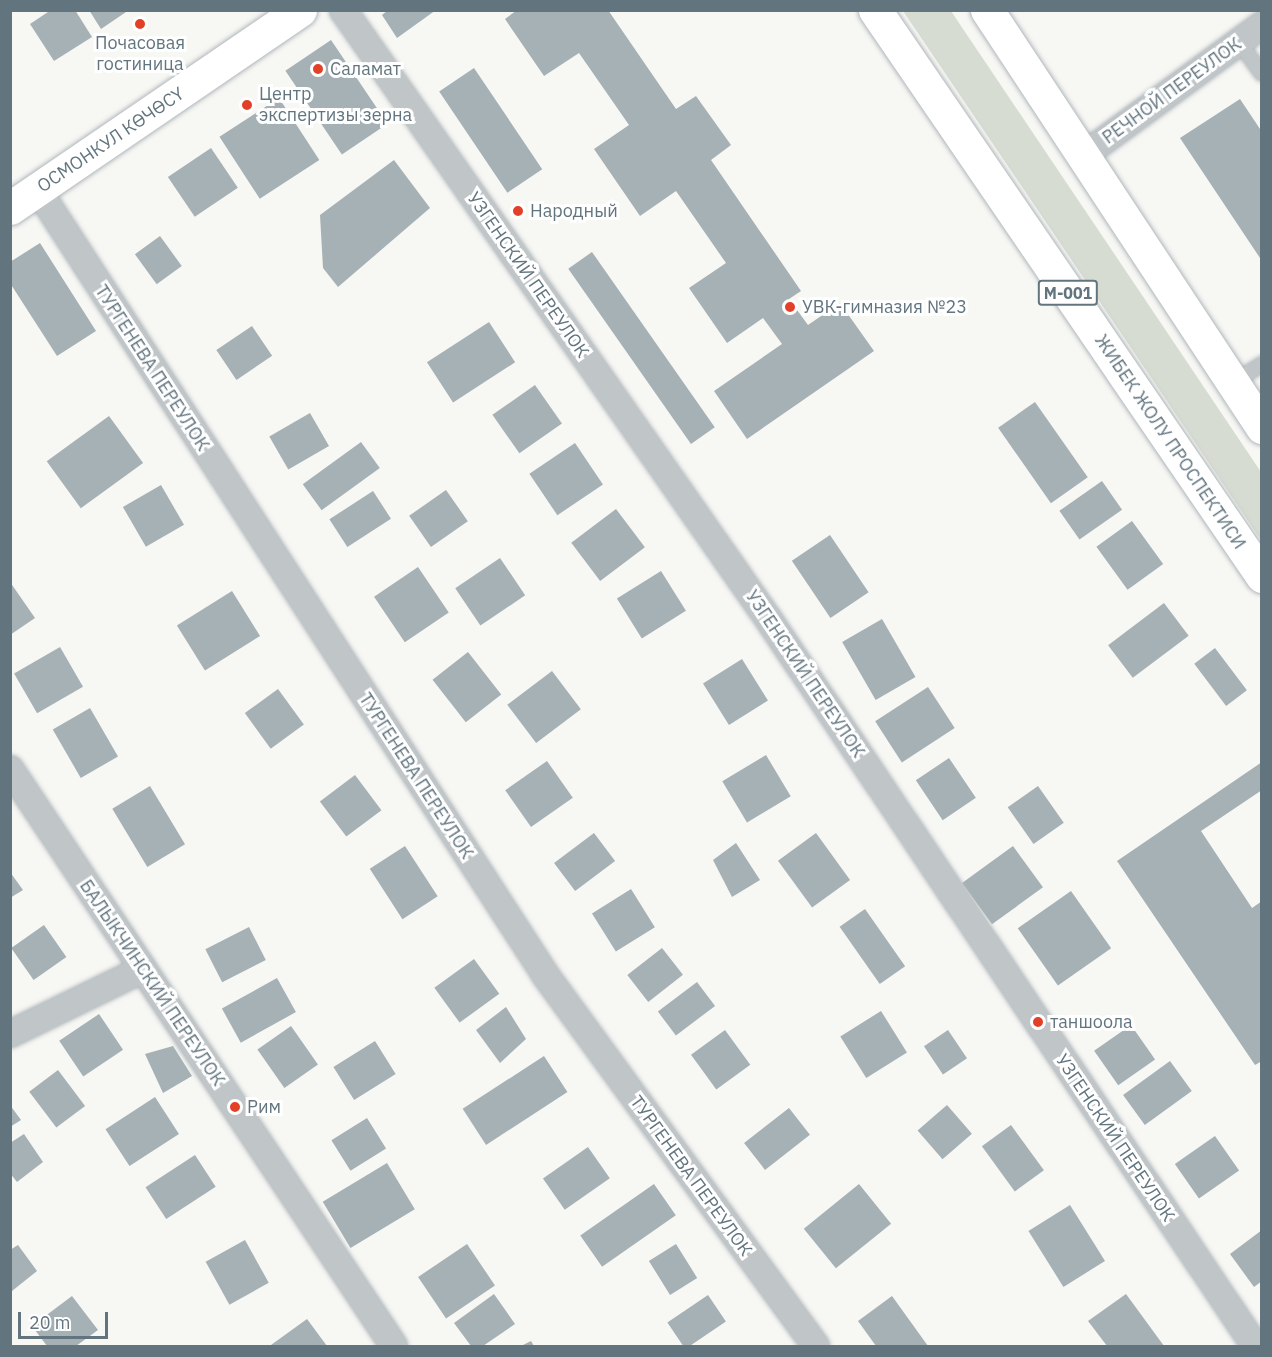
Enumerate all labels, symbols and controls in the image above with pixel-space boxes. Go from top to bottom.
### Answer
marker: Почасовая гостиница [133,17,147,31]
place label: Почасовая гостиница [95,33,185,76]
street label: РЕЧНОЙ ПЕРЕУЛОК [1098,33,1246,149]
place label: Саламат [330,58,401,80]
marker: Саламат [311,62,325,76]
street label: ОСМОНКУЛ КӨЧӨСҮ [33,83,189,197]
place label: Центр экспертизы зерна [259,84,412,127]
marker: Центр экспертизы зерна [240,98,254,112]
street label: УЗГЕНСКИЙ ПЕРЕУЛОК [463,188,593,362]
place label: Народный [530,200,618,222]
marker: Народный [511,204,525,218]
road number: М-001 [1036,280,1100,306]
street label: ТУРГЕНЕВА ПЕРЕУЛОК [90,281,214,455]
place label: УВК-гимназия №23 [802,296,967,318]
marker: УВК-гимназия №23 [783,300,797,314]
street label: ЖИБЕК ЖОЛУ ПРОСПЕКТИСИ [1090,331,1250,553]
street label: УЗГЕНСКИЙ ПЕРЕУЛОК [741,586,869,762]
street label: ТУРГЕНЕВА ПЕРЕУЛОК [354,689,478,863]
street label: БАЛЫКЧИНСКИЙ ПЕРЕУЛОК [75,876,229,1090]
place label: таншоола [1050,1011,1133,1033]
marker: таншоола [1031,1015,1045,1029]
street label: УЗГЕНСКИЙ ПЕРЕУЛОК [1051,1050,1179,1226]
street label: ТУРГЕНЕВА ПЕРЕУЛОК [625,1091,757,1261]
place label: Рим [247,1096,281,1118]
marker: Рим [228,1100,242,1114]
scale bar [21,1300,111,1338]
text: 20 m [29,1311,71,1334]

